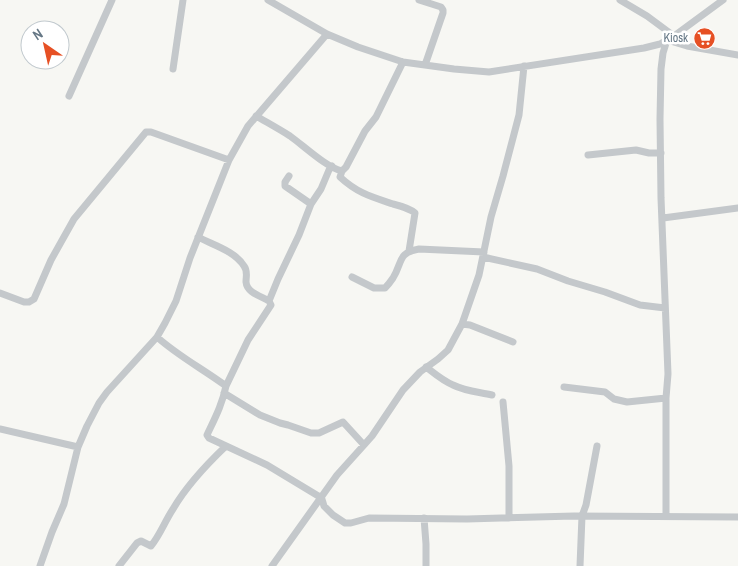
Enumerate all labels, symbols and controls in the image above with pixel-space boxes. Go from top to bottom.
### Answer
north arrow [20,20,70,70]
text: N [29,24,46,44]
supermarket icon: Kiosk [692,26,716,50]
place label: Kiosk [663,30,688,46]

